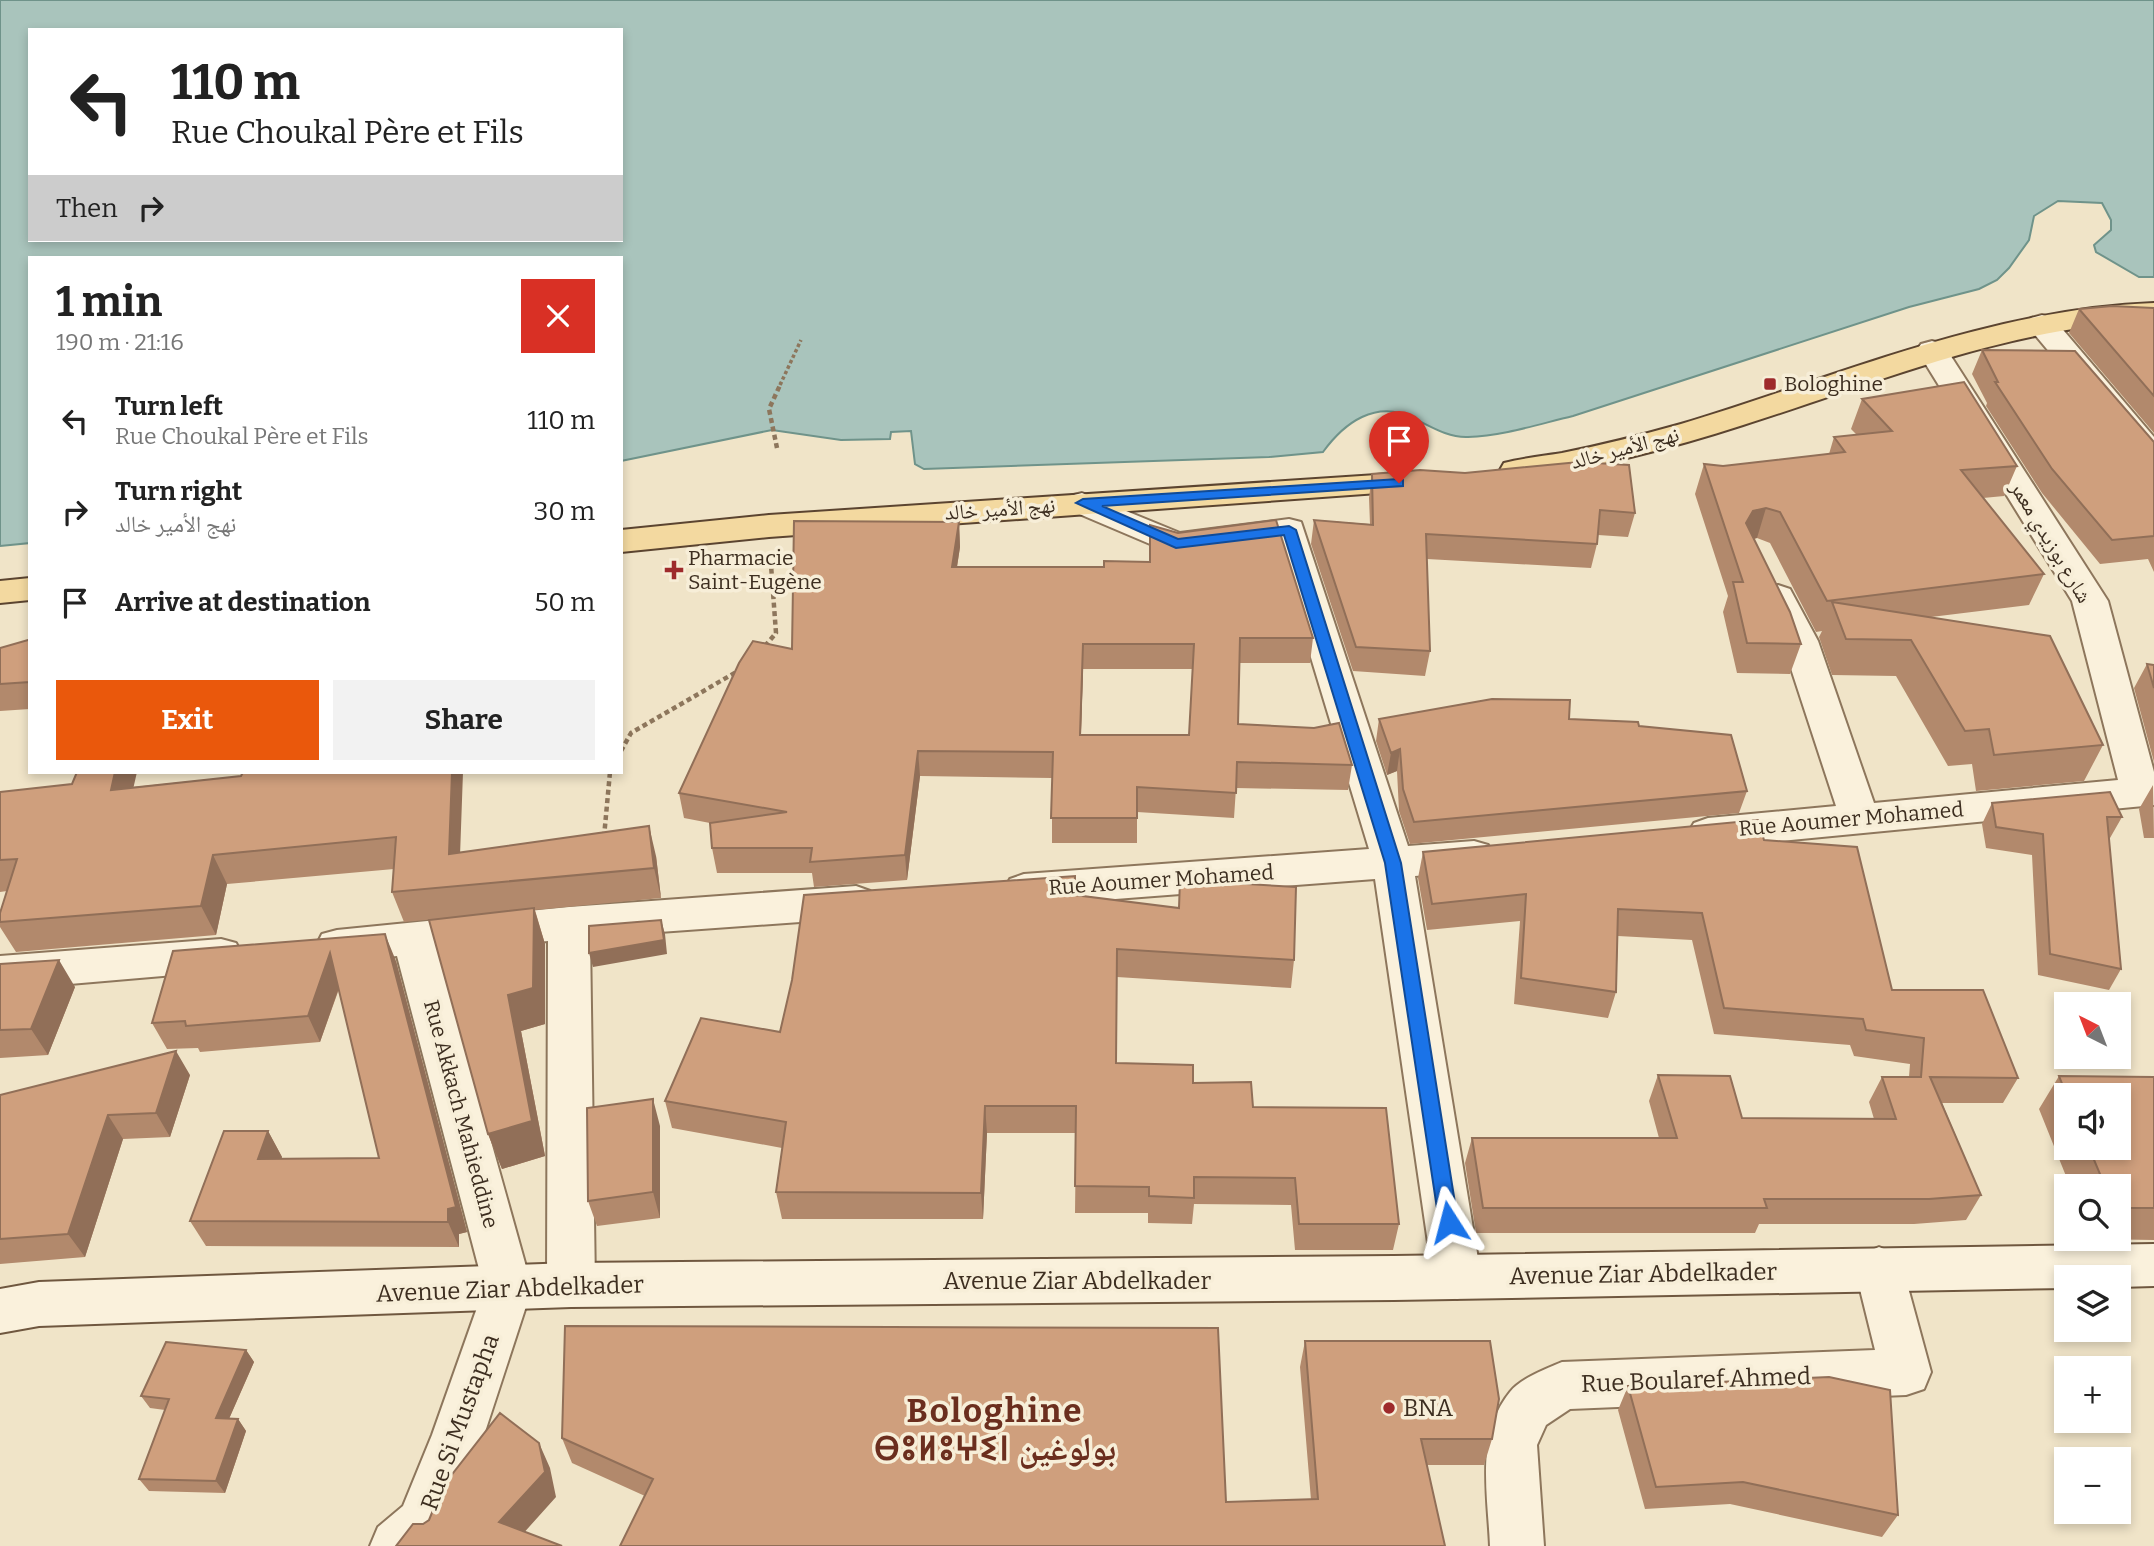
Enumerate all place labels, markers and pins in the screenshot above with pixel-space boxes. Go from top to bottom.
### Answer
place label: Bologhine [1784,371,1883,397]
marker: Bologhine [1762,376,1778,392]
pin [1369,411,1429,483]
place label: Pharmacie Saint-Eugène [688,545,822,595]
marker: Pharmacie Saint-Eugène [666,562,682,578]
place label: BNA [1403,1394,1453,1422]
marker: BNA [1381,1400,1397,1416]

